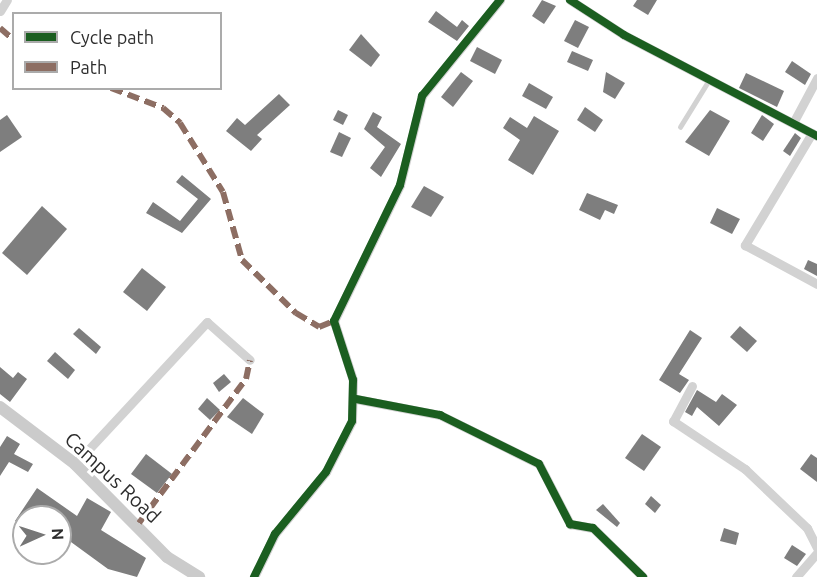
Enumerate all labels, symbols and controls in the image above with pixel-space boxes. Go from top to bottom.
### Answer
legend [12,12,222,90]
text: Cycle path [70,27,154,47]
text: Path [70,57,107,77]
street label: Campus Road [60,427,166,527]
north arrow [12,505,72,565]
text: N [49,528,67,541]

